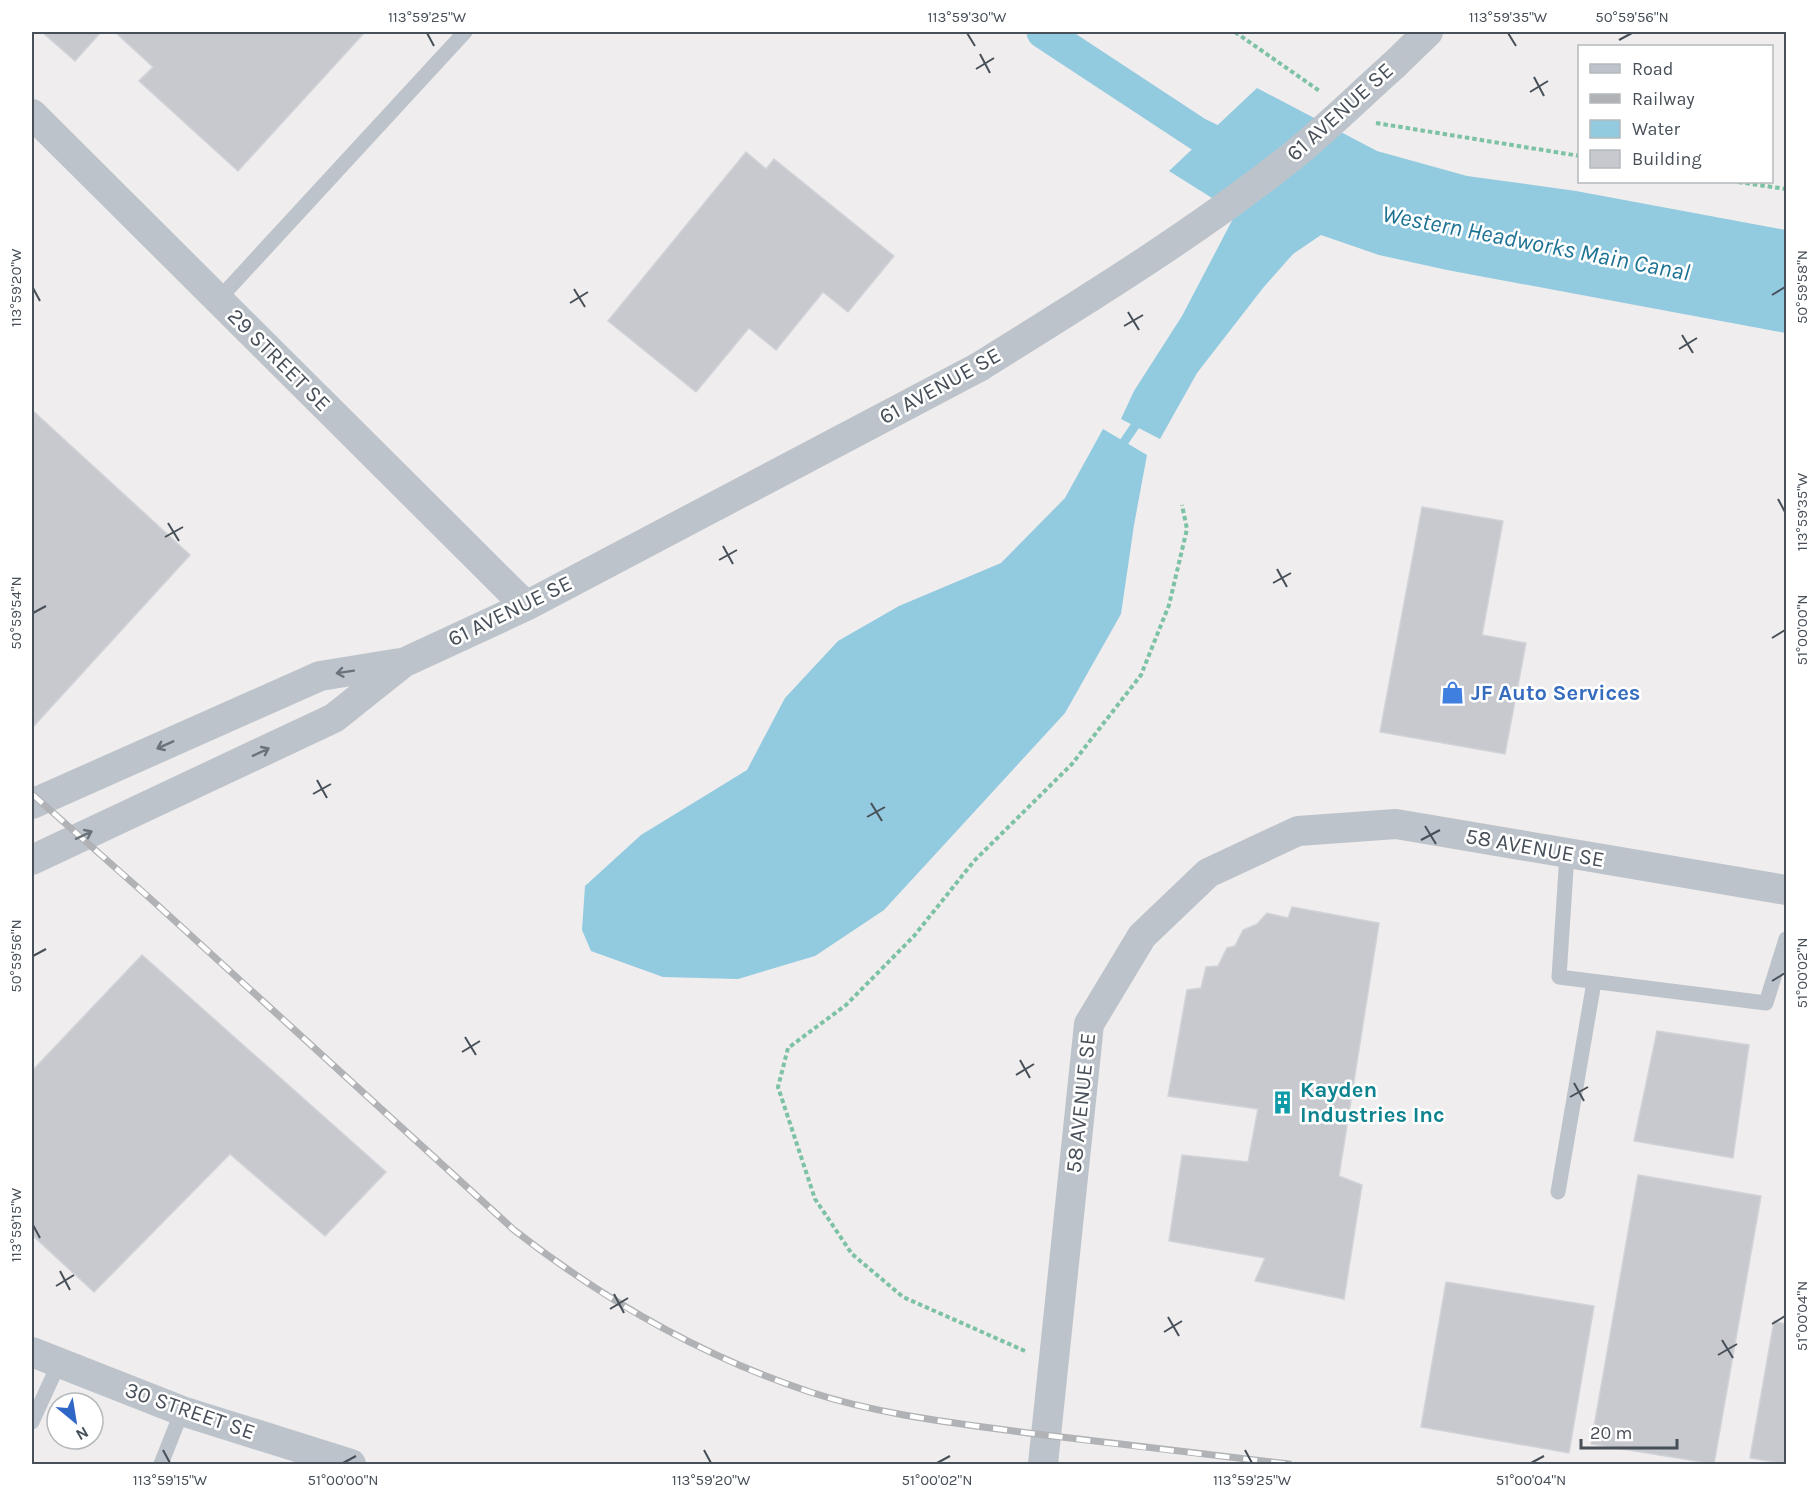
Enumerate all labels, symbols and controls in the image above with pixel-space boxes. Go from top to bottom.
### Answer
text: 113°59'25"W [388,8,467,26]
text: 113°59'30"W [928,8,1007,26]
text: 113°59'35"W [1469,8,1548,26]
text: 50°59'56"N [1595,8,1669,26]
legend [1578,45,1773,183]
street label: 61 AVENUE SE [1281,57,1399,167]
text: Road [1632,58,1673,80]
text: Railway [1632,88,1695,110]
text: Water [1632,118,1680,140]
text: Building [1632,148,1702,170]
water label: Western Headworks Main Canal [1380,199,1692,287]
text: 113°59'20"W [7,248,25,327]
text: 50°59'58"N [1793,250,1811,324]
street label: 29 STREET SE [222,303,336,417]
street label: 61 AVENUE SE [875,342,1005,430]
text: 113°59'35"W [1793,472,1811,551]
street label: 61 AVENUE SE [444,570,576,652]
text: 50°59'54"N [7,576,25,650]
text: 51°00'00"N [1793,594,1811,666]
one-way arrow [335,667,355,678]
shop icon: JF Auto Services [1440,680,1466,706]
place label: JF Auto Services [1471,680,1640,706]
one-way arrow [156,740,174,751]
one-way arrow [251,746,269,758]
street label: 58 AVENUE SE [1464,823,1606,873]
one-way arrow [75,828,93,840]
text: 50°59'56"N [7,919,25,993]
text: 51°00'02"N [1793,938,1811,1008]
street label: 58 AVENUE SE [1061,1032,1101,1174]
place label: Kayden Industries Inc [1300,1077,1445,1128]
building icon: Kayden Industries Inc [1269,1090,1295,1116]
text: 113°59'15"W [7,1187,25,1262]
text: 51°00'04"N [1793,1281,1811,1351]
street label: 30 STREET SE [122,1377,258,1445]
north arrow [45,1391,105,1451]
scale bar [1581,1412,1677,1450]
text: N [73,1422,92,1445]
text: 20 m [1590,1422,1632,1444]
text: 113°59'15"W [133,1471,208,1489]
text: 51°00'00"N [307,1471,379,1489]
text: 113°59'20"W [672,1471,751,1489]
text: 51°00'02"N [902,1471,972,1489]
text: 113°59'25"W [1213,1471,1292,1489]
text: 51°00'04"N [1496,1471,1566,1489]

